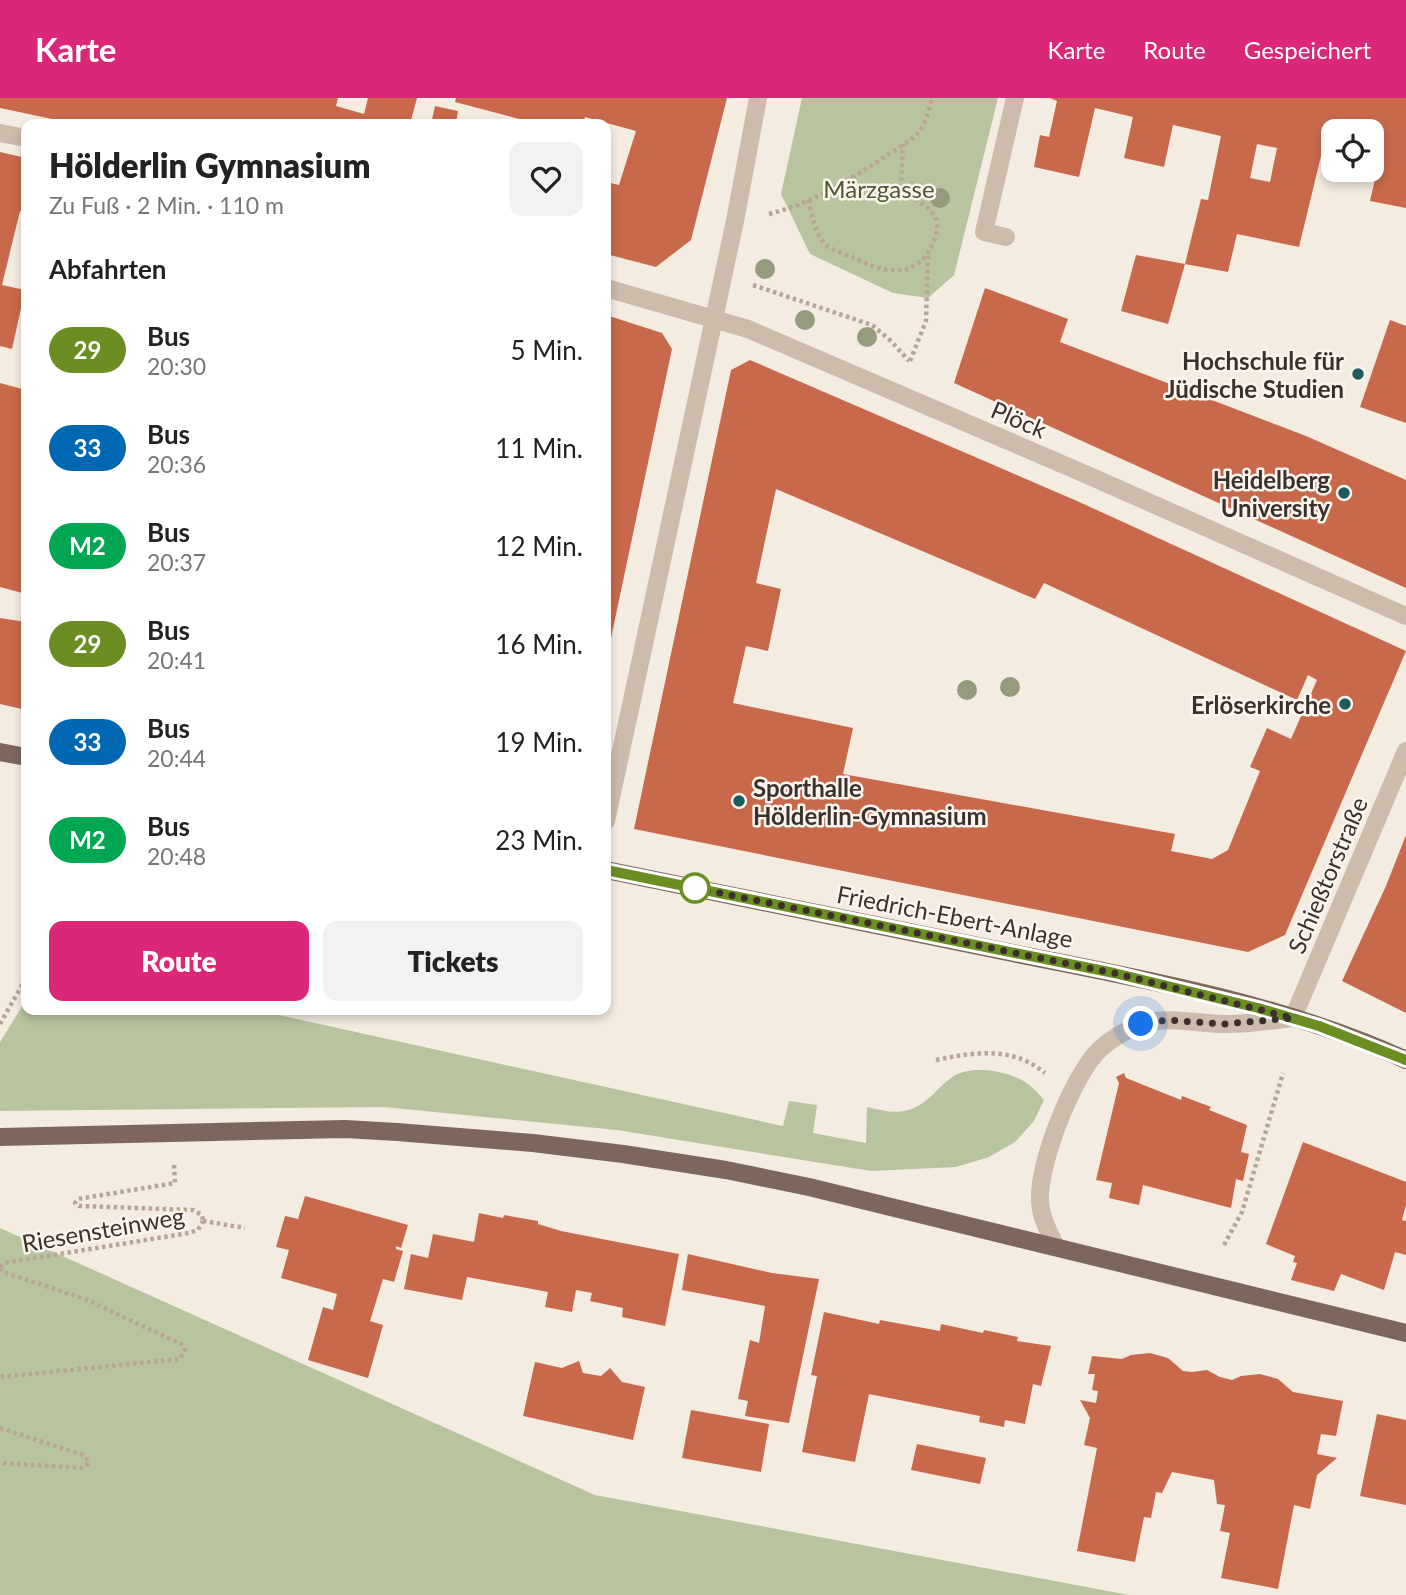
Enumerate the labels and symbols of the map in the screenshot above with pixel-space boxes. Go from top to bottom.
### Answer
park label: Märzgasse [823,174,935,203]
place label: Hochschule für Jüdische Studien [1165,346,1344,403]
marker: Hochschule für Jüdische Studien [1350,366,1366,382]
street label: Plöck [987,394,1052,444]
place label: Heidelberg University [1213,465,1330,522]
marker: Heidelberg University [1336,485,1352,501]
place label: Erlöserkirche [1191,690,1331,719]
marker: Erlöserkirche [1337,696,1353,712]
place label: Sporthalle Hölderlin-Gymnasium [753,773,987,830]
marker: Sporthalle Hölderlin-Gymnasium [731,793,747,809]
street label: Schießtorstraße [1281,793,1373,957]
unlabelled marker [680,873,710,903]
street label: Friedrich-Ebert-Anlage [835,879,1075,953]
your location [1123,1006,1158,1041]
street label: Riesensteinweg [20,1200,186,1258]

